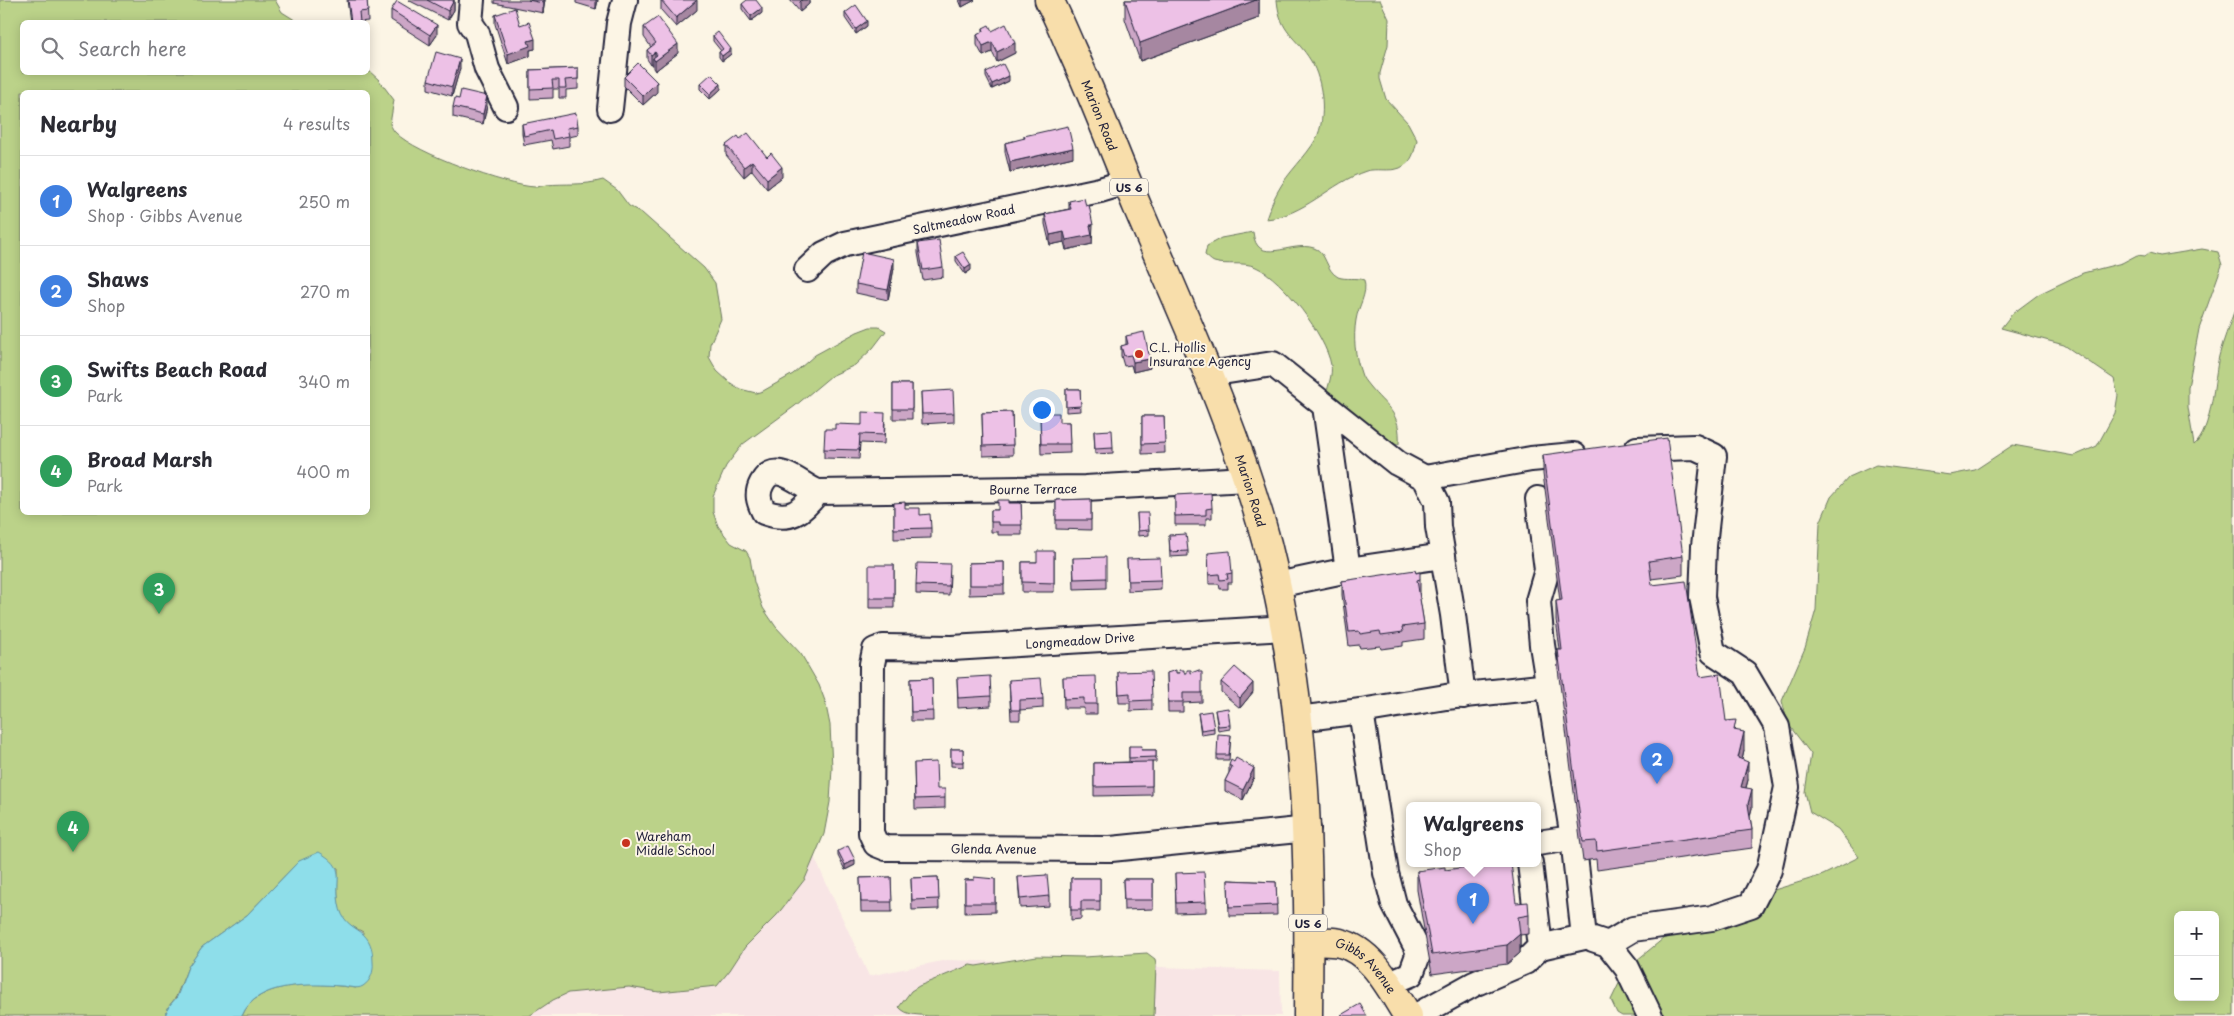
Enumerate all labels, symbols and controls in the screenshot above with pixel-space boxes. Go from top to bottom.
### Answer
search box [20,20,370,75]
icon: search [38,34,66,62]
text: Search here [78,34,187,62]
street label: Marion Road [1077,77,1122,154]
text: Nearby [40,107,117,139]
text: 4 results [283,111,350,135]
text: Walgreens [87,175,187,203]
road number: US 6 [1110,178,1148,196]
text: 1 [52,189,60,213]
text: 250 m [299,189,350,213]
street label: Saltmeadow Road [911,199,1016,238]
text: Shop · Gibbs Avenue [87,203,243,227]
text: Shaws [87,265,149,293]
text: 2 [50,279,62,303]
text: 270 m [300,279,350,303]
text: Shop [87,293,125,317]
place label: C.L. Hollis Insurance Agency [1149,338,1251,370]
marker: C.L. Hollis Insurance Agency [1133,348,1145,360]
text: Swifts Beach Road [87,355,267,383]
text: 3 [51,369,61,393]
text: 340 m [298,369,350,393]
text: Park [87,383,123,407]
your location [1029,397,1055,423]
text: Broad Marsh [87,445,213,473]
street label: Marion Road [1231,452,1271,529]
text: 4 [51,459,61,483]
text: 400 m [297,459,350,483]
text: Park [87,473,123,497]
street label: Bourne Terrace [989,479,1077,498]
pin: 3 [143,573,175,614]
street label: Longmeadow Drive [1025,627,1136,653]
pin: 2 [1641,743,1673,784]
popup [1406,802,1541,867]
text: Walgreens [1423,809,1524,837]
pin: 4 [57,811,89,852]
place label: Wareham Middle School [636,827,715,859]
marker: Wareham Middle School [620,837,632,849]
text: Shop [1423,837,1462,861]
street label: Glenda Avenue [951,839,1037,858]
pin: 1 [1457,883,1489,924]
map controls [2174,911,2219,1001]
button: + [2174,911,2219,956]
road number: US 6 [1289,914,1327,931]
street label: Gibbs Avenue [1334,933,1401,997]
button: − [2174,956,2219,1001]

